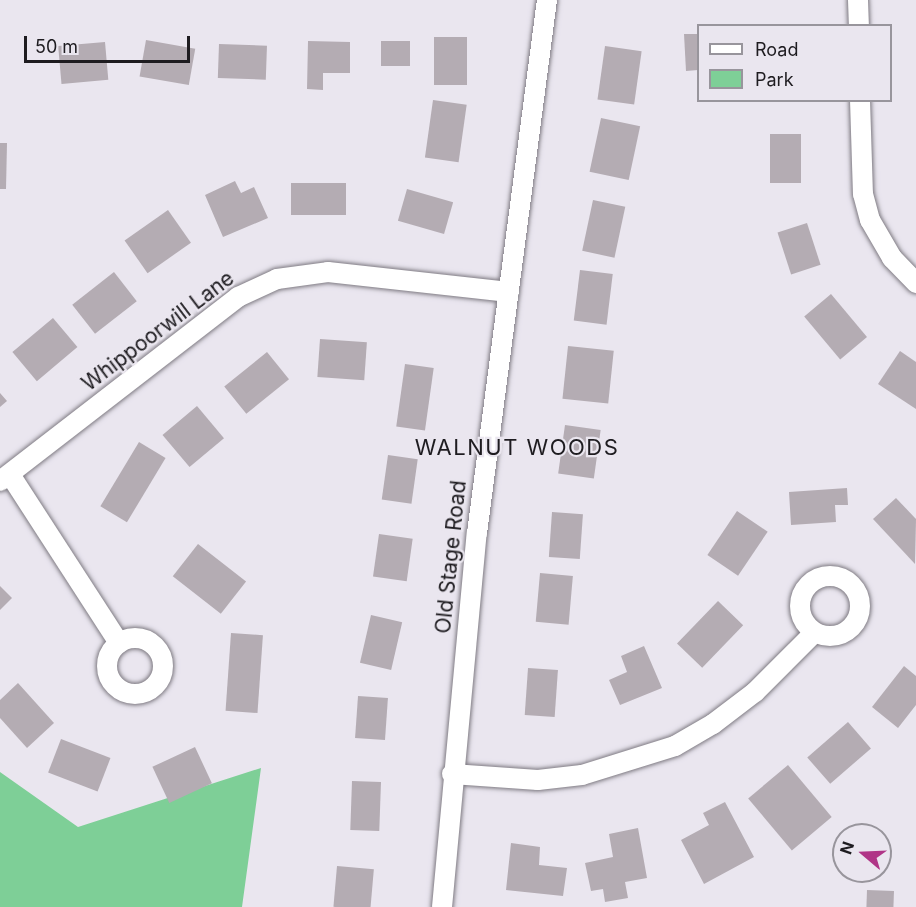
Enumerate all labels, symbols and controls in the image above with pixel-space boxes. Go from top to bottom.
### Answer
scale bar [27,24,194,62]
legend [697,24,892,102]
text: 50 m [35,36,78,57]
text: Road [755,39,798,60]
text: Park [755,69,794,90]
street label: Whippoorwill Lane [77,266,239,396]
district label: WALNUT WOODS [415,435,619,461]
street label: Old Stage Road [430,479,472,635]
north arrow [832,823,892,883]
text: N [835,839,858,857]

